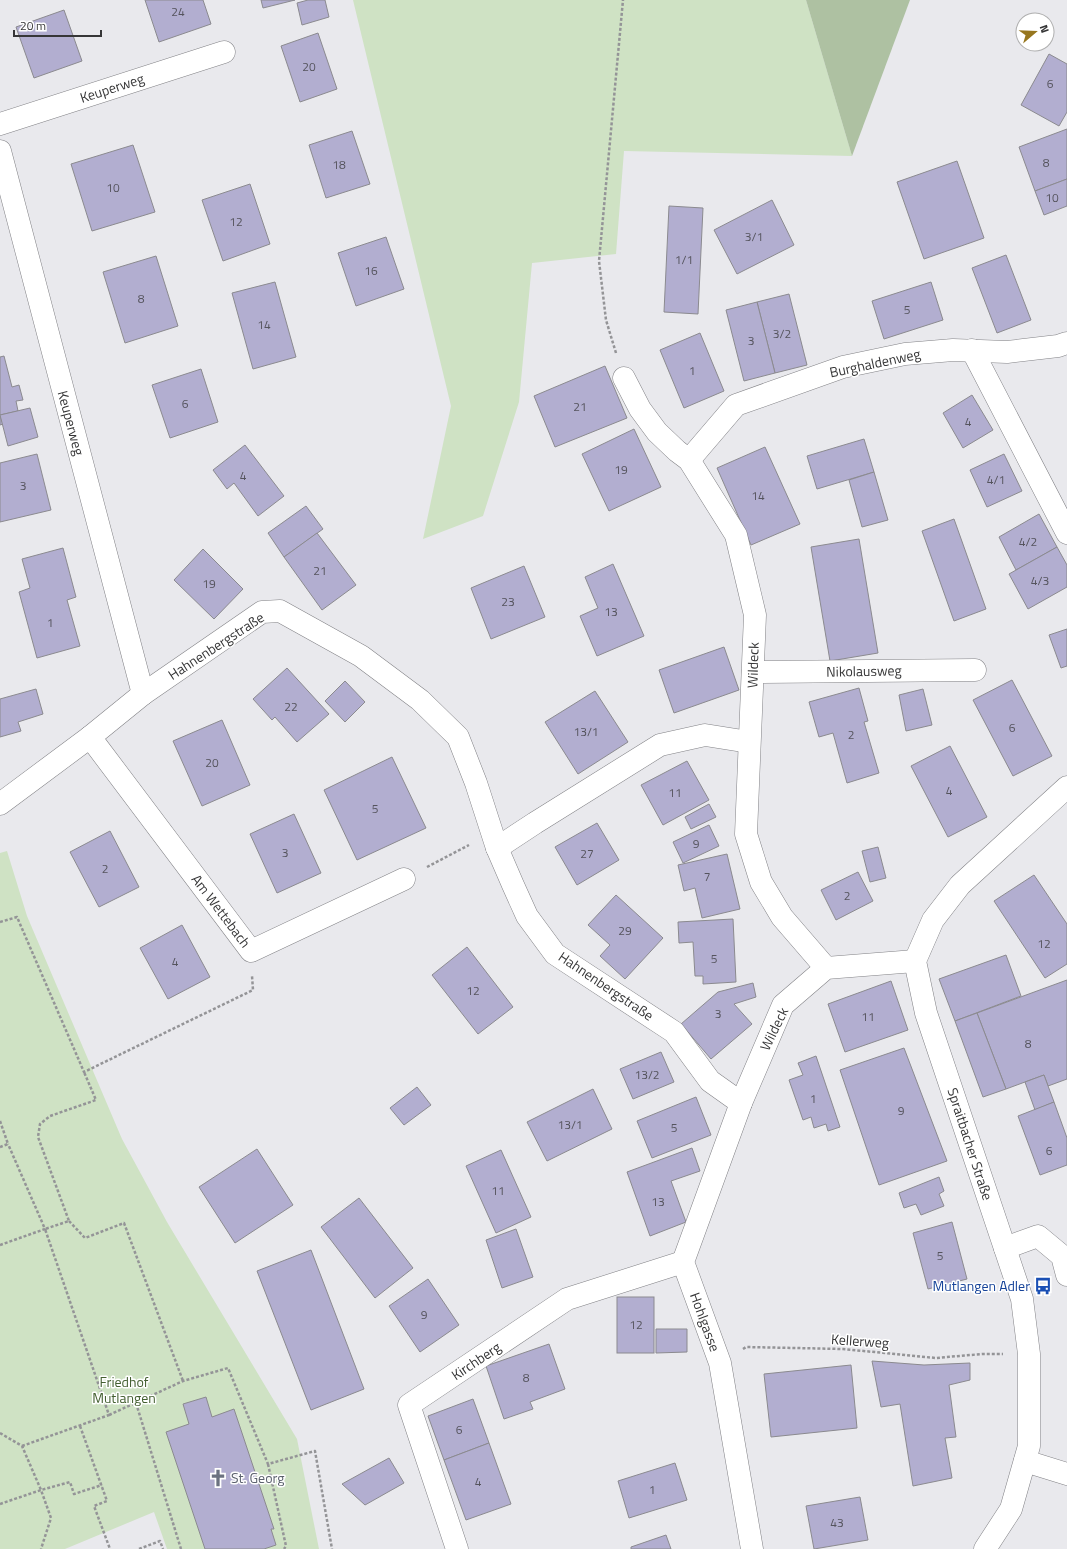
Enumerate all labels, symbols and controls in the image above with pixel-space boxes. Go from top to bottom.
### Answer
house number: 24 [171,2,185,21]
scale bar [14,12,101,38]
north arrow [1015,12,1055,52]
text: 20 m [20,16,46,35]
text: N [1036,23,1053,35]
house number: 20 [302,57,316,76]
street label: Keuperweg [77,67,147,108]
house number: 6 [1047,74,1054,93]
house number: 8 [1043,153,1050,172]
house number: 18 [332,155,346,174]
house number: 10 [106,178,120,197]
house number: 10 [1045,188,1059,207]
house number: 12 [229,212,243,231]
house number: 3/1 [745,227,763,246]
house number: 1/1 [675,250,693,269]
house number: 16 [364,261,378,280]
house number: 8 [138,289,145,308]
house number: 5 [904,300,911,319]
house number: 14 [257,315,271,334]
house number: 3/2 [773,324,791,343]
house number: 3 [748,331,754,350]
street label: Burghaldenweg [827,343,922,382]
house number: 1 [689,361,695,380]
street label: Keuperweg [53,388,90,458]
house number: 6 [182,394,189,413]
house number: 21 [573,397,587,416]
house number: 4 [965,412,972,431]
house number: 19 [614,460,628,479]
house number: 4 [240,466,247,485]
house number: 4/1 [987,470,1005,489]
house number: 3 [20,476,26,495]
house number: 14 [751,486,765,505]
house number: 4/2 [1019,532,1037,551]
house number: 21 [313,561,327,580]
house number: 4/3 [1031,571,1049,590]
house number: 19 [202,574,216,593]
house number: 23 [501,592,515,611]
house number: 13 [604,602,618,621]
street label: Hahnenbergstraße [164,607,268,685]
house number: 1 [47,613,53,632]
street label: Wildeck [741,641,764,688]
street label: Nikolausweg [826,659,902,682]
house number: 22 [284,697,298,716]
house number: 6 [1009,718,1016,737]
house number: 13/1 [573,722,599,741]
house number: 2 [848,725,854,744]
house number: 20 [205,753,219,772]
house number: 4 [946,781,953,800]
house number: 11 [668,783,682,802]
house number: 5 [372,799,379,818]
house number: 9 [693,834,700,853]
house number: 3 [282,843,288,862]
house number: 27 [580,844,594,863]
house number: 2 [102,859,108,878]
house number: 7 [704,867,710,886]
street label: Am Wettebach [187,870,256,952]
house number: 2 [844,886,850,905]
house number: 29 [618,921,632,940]
house number: 12 [1037,934,1051,953]
street label: Hahnenbergstraße [554,946,658,1025]
house number: 5 [711,949,718,968]
house number: 4 [172,952,179,971]
house number: 12 [466,981,480,1000]
street label: Wildeck [754,1003,793,1054]
house number: 3 [715,1004,721,1023]
house number: 11 [861,1007,875,1026]
house number: 8 [1025,1034,1032,1053]
house number: 13/2 [634,1065,660,1084]
street label: Spraitbacher Straße [942,1085,999,1203]
house number: 1 [810,1089,816,1108]
house number: 9 [898,1101,905,1120]
house number: 13/1 [557,1115,583,1134]
house number: 5 [671,1118,678,1137]
house number: 6 [1046,1141,1053,1160]
house number: 11 [491,1181,505,1200]
house number: 13 [651,1192,665,1211]
house number: 5 [937,1246,944,1265]
place label: Mutlangen Adler [932,1275,1030,1296]
bus stop icon: Mutlangen Adler [1033,1276,1053,1296]
street label: Hohlgasse [685,1289,726,1354]
house number: 9 [421,1305,428,1324]
house number: 12 [629,1315,643,1334]
street label: Kellerweg [830,1328,890,1353]
street label: Kirchberg [447,1336,505,1385]
house number: 8 [523,1368,530,1387]
park label: Friedhof Mutlangen [92,1371,156,1408]
house number: 6 [456,1420,463,1439]
place label: St. Georg [231,1467,285,1488]
church icon: St. Georg [208,1468,228,1488]
house number: 4 [475,1472,482,1491]
house number: 1 [649,1480,655,1499]
house number: 43 [830,1513,844,1532]

